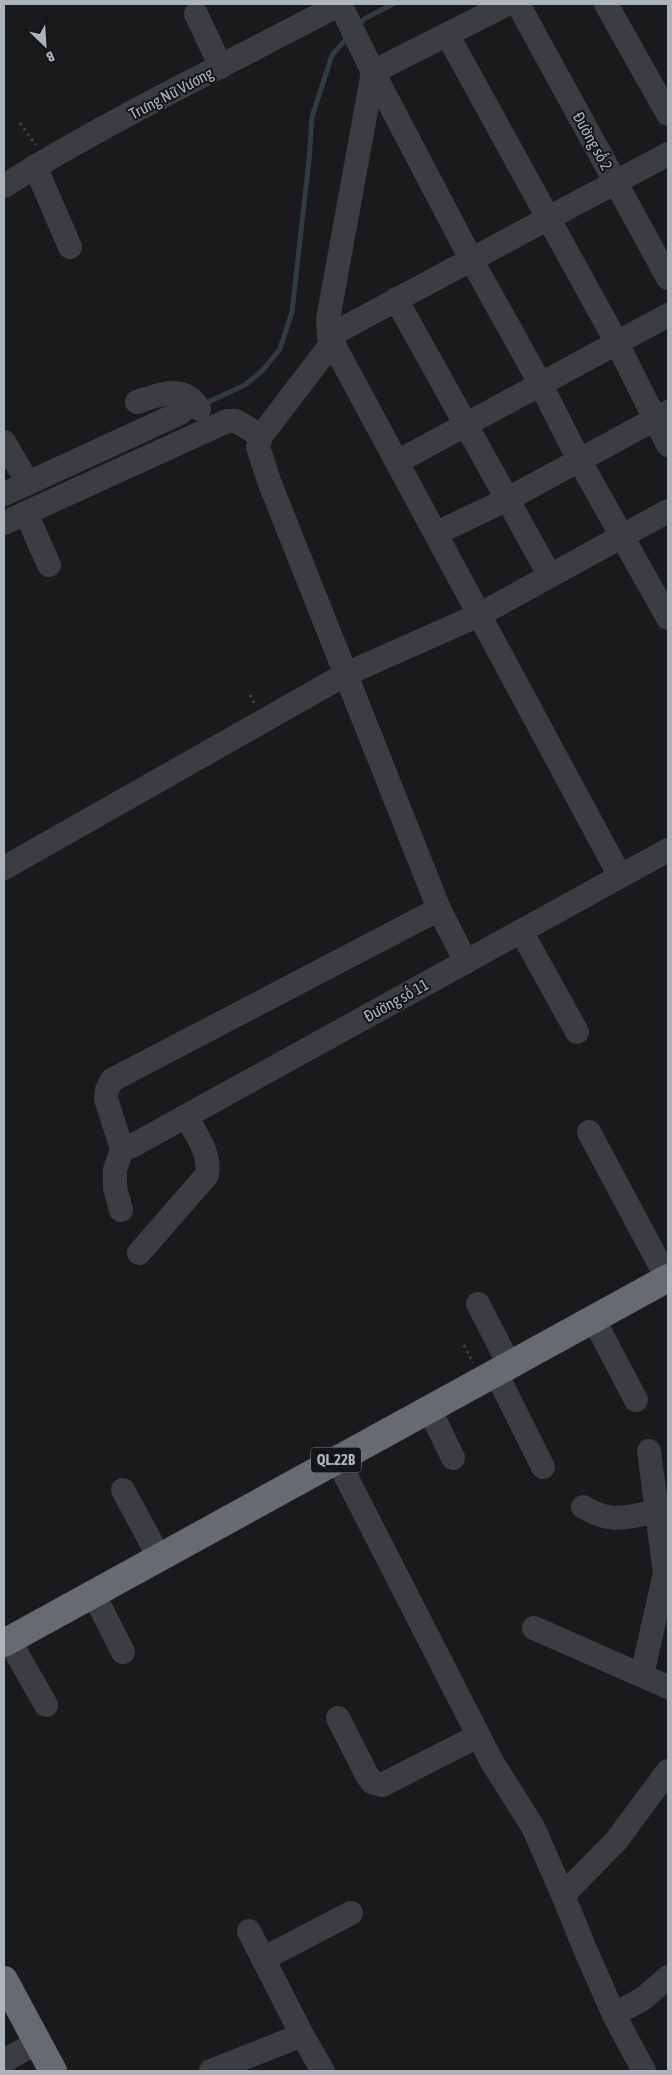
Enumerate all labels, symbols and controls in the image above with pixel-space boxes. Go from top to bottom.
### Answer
north arrow [20,20,70,70]
text: B [44,48,57,66]
street label: Trưng Nữ Vương [126,63,216,123]
street label: Đường số 2 [569,108,617,174]
street label: Đường số 11 [360,974,432,1026]
road number: QL.22B [311,1448,361,1472]

